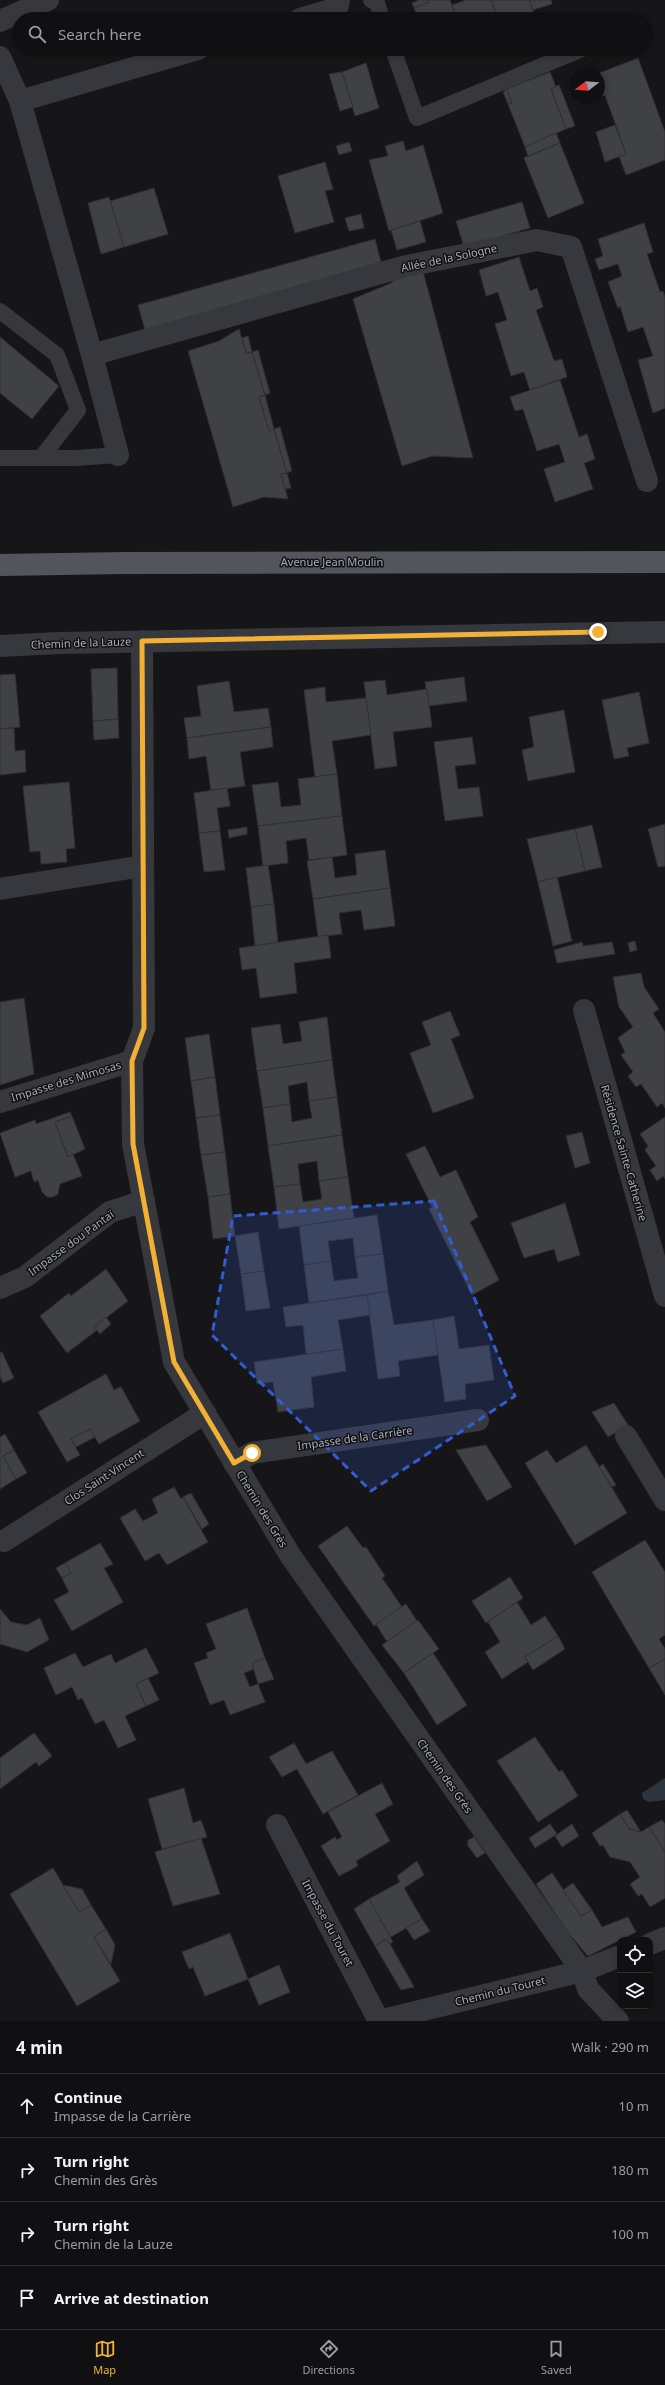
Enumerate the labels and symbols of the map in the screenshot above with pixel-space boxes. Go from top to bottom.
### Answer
north arrow [569,68,605,104]
street label: Allée de la Sologne [400,240,498,275]
street label: Avenue Jean Moulin [281,554,383,569]
route end [589,623,607,641]
street label: Chemin de la Lauze [30,633,131,652]
street label: Impasse des Mimosas [9,1057,123,1104]
street label: Résidence Sainte-Catherine [598,1083,651,1223]
street label: Impasse dou Pantaï [25,1206,117,1279]
street label: Impasse de la Carrière [296,1422,413,1453]
route start [243,1444,261,1462]
street label: Clos Saint-Vincent [61,1445,147,1508]
street label: Chemin des Grès [233,1467,291,1550]
street label: Chemin des Grès [414,1736,477,1816]
street label: Impasse du Touret [299,1877,358,1969]
street label: Chemin du Touret [453,1972,547,2009]

